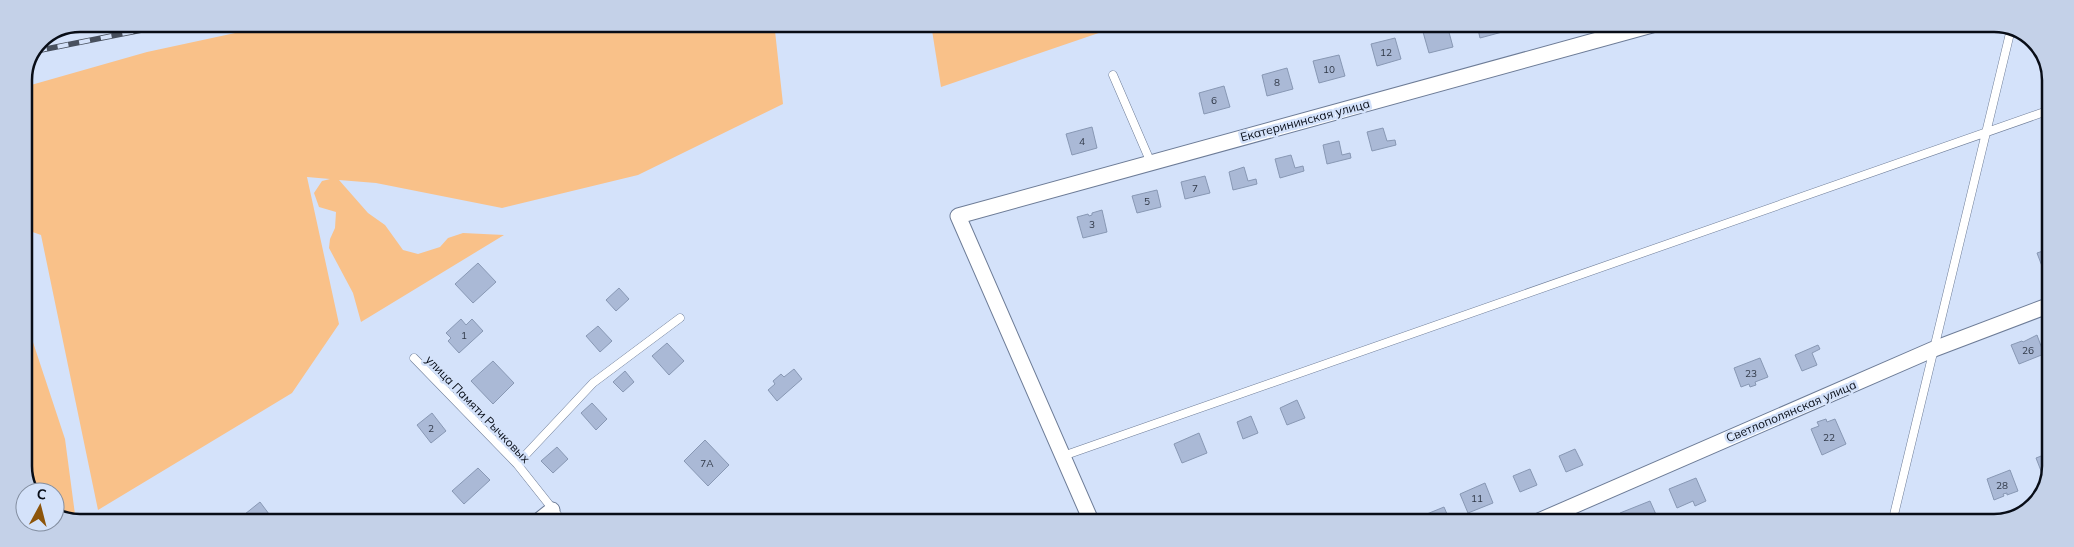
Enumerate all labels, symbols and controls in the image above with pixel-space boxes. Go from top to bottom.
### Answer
house number: 12 [1380,46,1392,59]
house number: 10 [1323,63,1335,76]
house number: 8 [1274,76,1280,89]
house number: 6 [1211,94,1217,107]
street label: Екатерининская улица [1239,95,1371,145]
house number: 4 [1079,135,1085,148]
house number: 7 [1192,182,1198,195]
house number: 5 [1144,195,1150,208]
house number: 3 [1089,218,1095,231]
house number: 1 [461,329,467,342]
house number: 26 [2022,344,2034,357]
street label: улица Памяти Рычковых [423,352,534,466]
house number: 23 [1745,367,1757,380]
street label: Светлополянская улица [1723,377,1859,445]
house number: 2 [428,422,434,435]
house number: 22 [1823,431,1835,444]
house number: 7А [700,457,714,470]
house number: 28 [1996,479,2008,492]
north arrow [15,482,65,532]
text: С [36,485,47,504]
house number: 11 [1471,492,1483,505]

